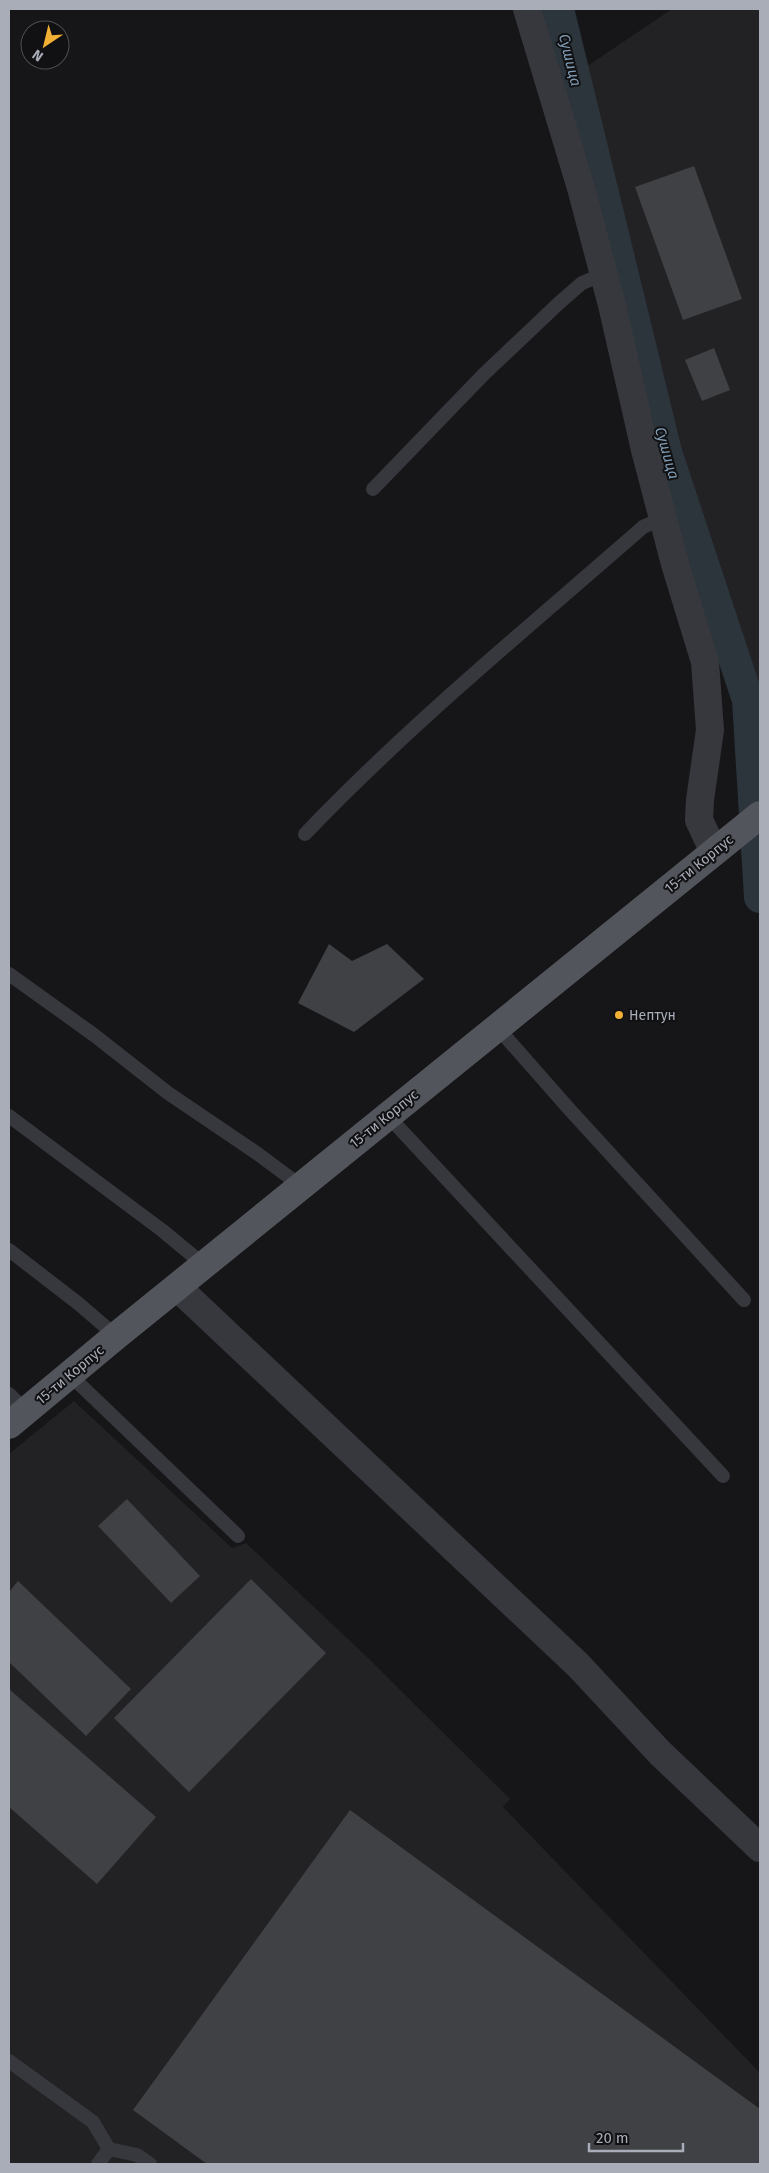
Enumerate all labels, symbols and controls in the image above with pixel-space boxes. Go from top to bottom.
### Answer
north arrow [20,20,70,70]
water label: Сушица [555,32,585,88]
text: N [29,46,47,65]
water label: Сушица [651,425,683,481]
street label: 15-ти Корпус [661,831,737,897]
place label: Нептун [629,1007,676,1024]
marker: Нептун [613,1009,625,1021]
street label: 15-ти Корпус [346,1086,422,1152]
street label: 15-ти Корпус [33,1342,108,1408]
scale bar [589,2120,683,2152]
text: 20 m [596,2129,629,2147]

